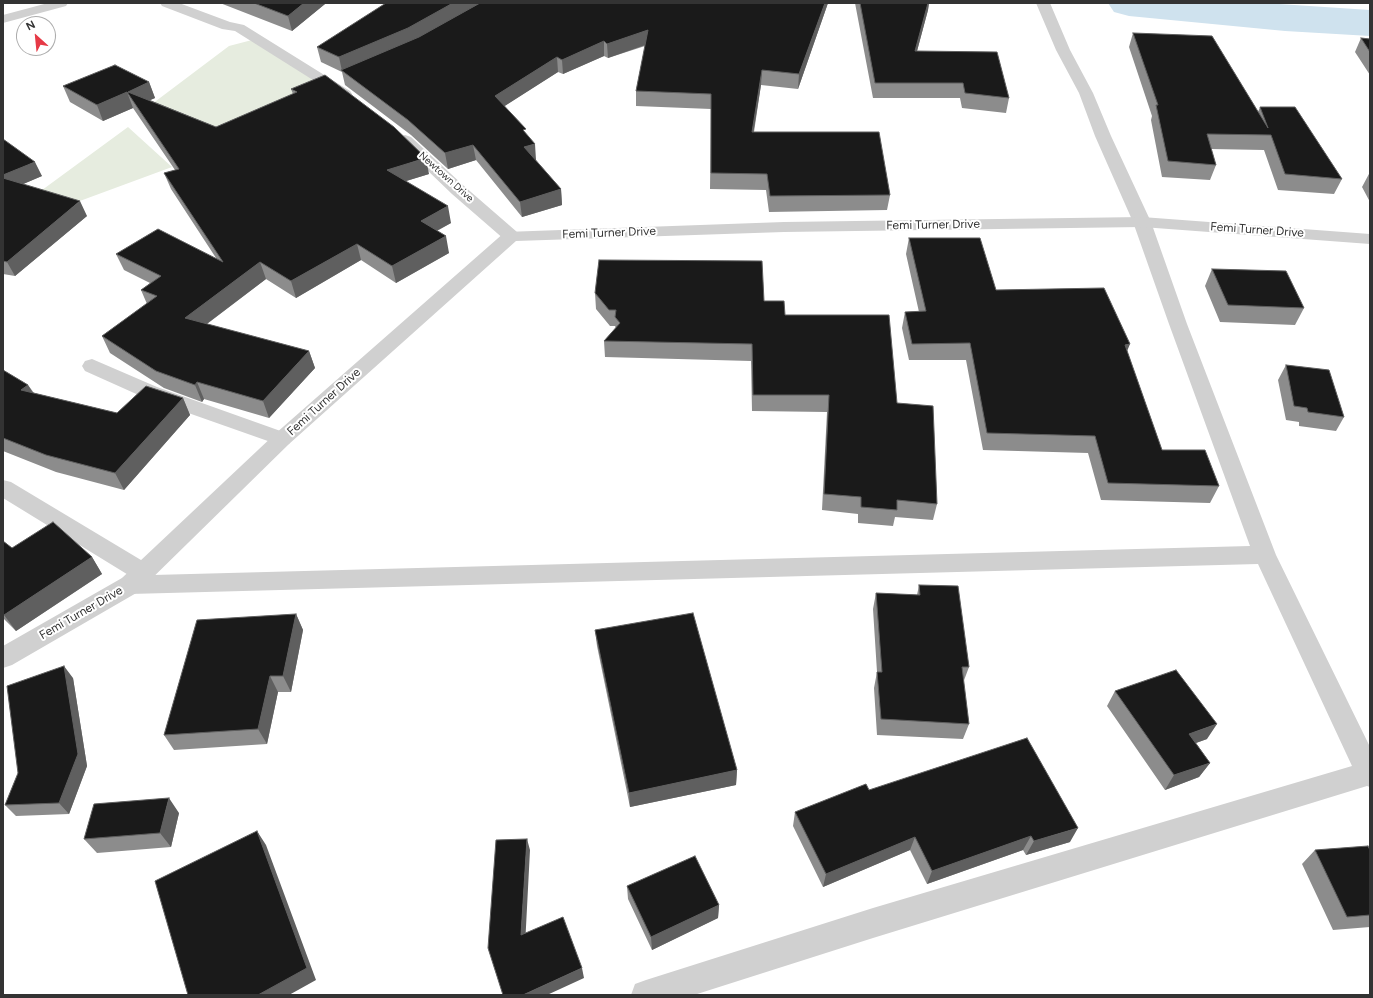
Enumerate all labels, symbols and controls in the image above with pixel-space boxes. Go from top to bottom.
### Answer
north arrow [16,16,56,56]
text: N [24,18,38,33]
street label: Newtown Drive [416,149,476,205]
street label: Femi Turner Drive [886,217,980,233]
street label: Femi Turner Drive [1210,220,1304,240]
street label: Femi Turner Drive [562,224,656,242]
street label: Femi Turner Drive [284,365,364,439]
street label: Femi Turner Drive [37,583,125,643]

